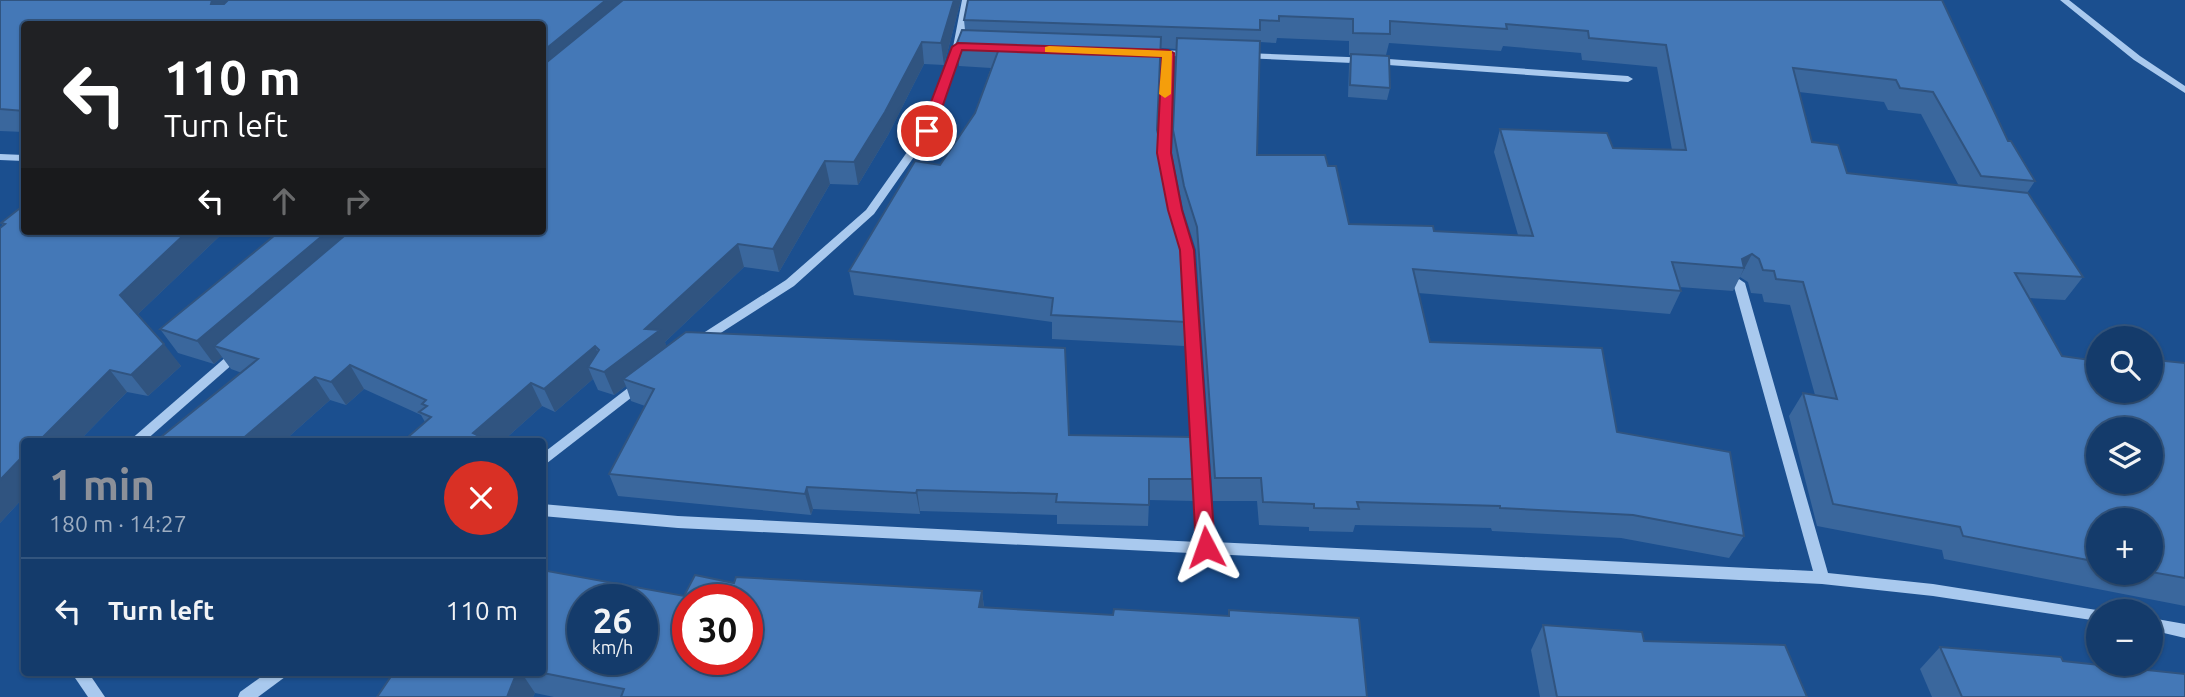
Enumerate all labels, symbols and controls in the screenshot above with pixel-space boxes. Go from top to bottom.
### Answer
icon: left [49,49,140,140]
text: 110 m [164,49,301,104]
pin [897,101,957,161]
text: Turn left [164,107,288,143]
icon: arrive [908,112,946,150]
icon: left [192,182,230,220]
icon: ahead [265,182,303,220]
icon: right [338,182,376,220]
map controls [2086,326,2163,676]
button: search [2086,326,2163,403]
button: layers [2086,417,2163,494]
text: 1 min [49,461,155,508]
button: close [444,461,518,535]
button: + [2086,508,2163,585]
position arrow [1169,510,1243,584]
text: 180 m · 14:27 [49,511,187,536]
speed limit sign: 30 [672,584,763,675]
icon: left [49,592,87,630]
text: Turn left [108,596,214,625]
text: 110 m [446,596,518,625]
button: − [2086,599,2163,676]
text: 26 [593,600,632,640]
text: km/h [592,637,633,657]

